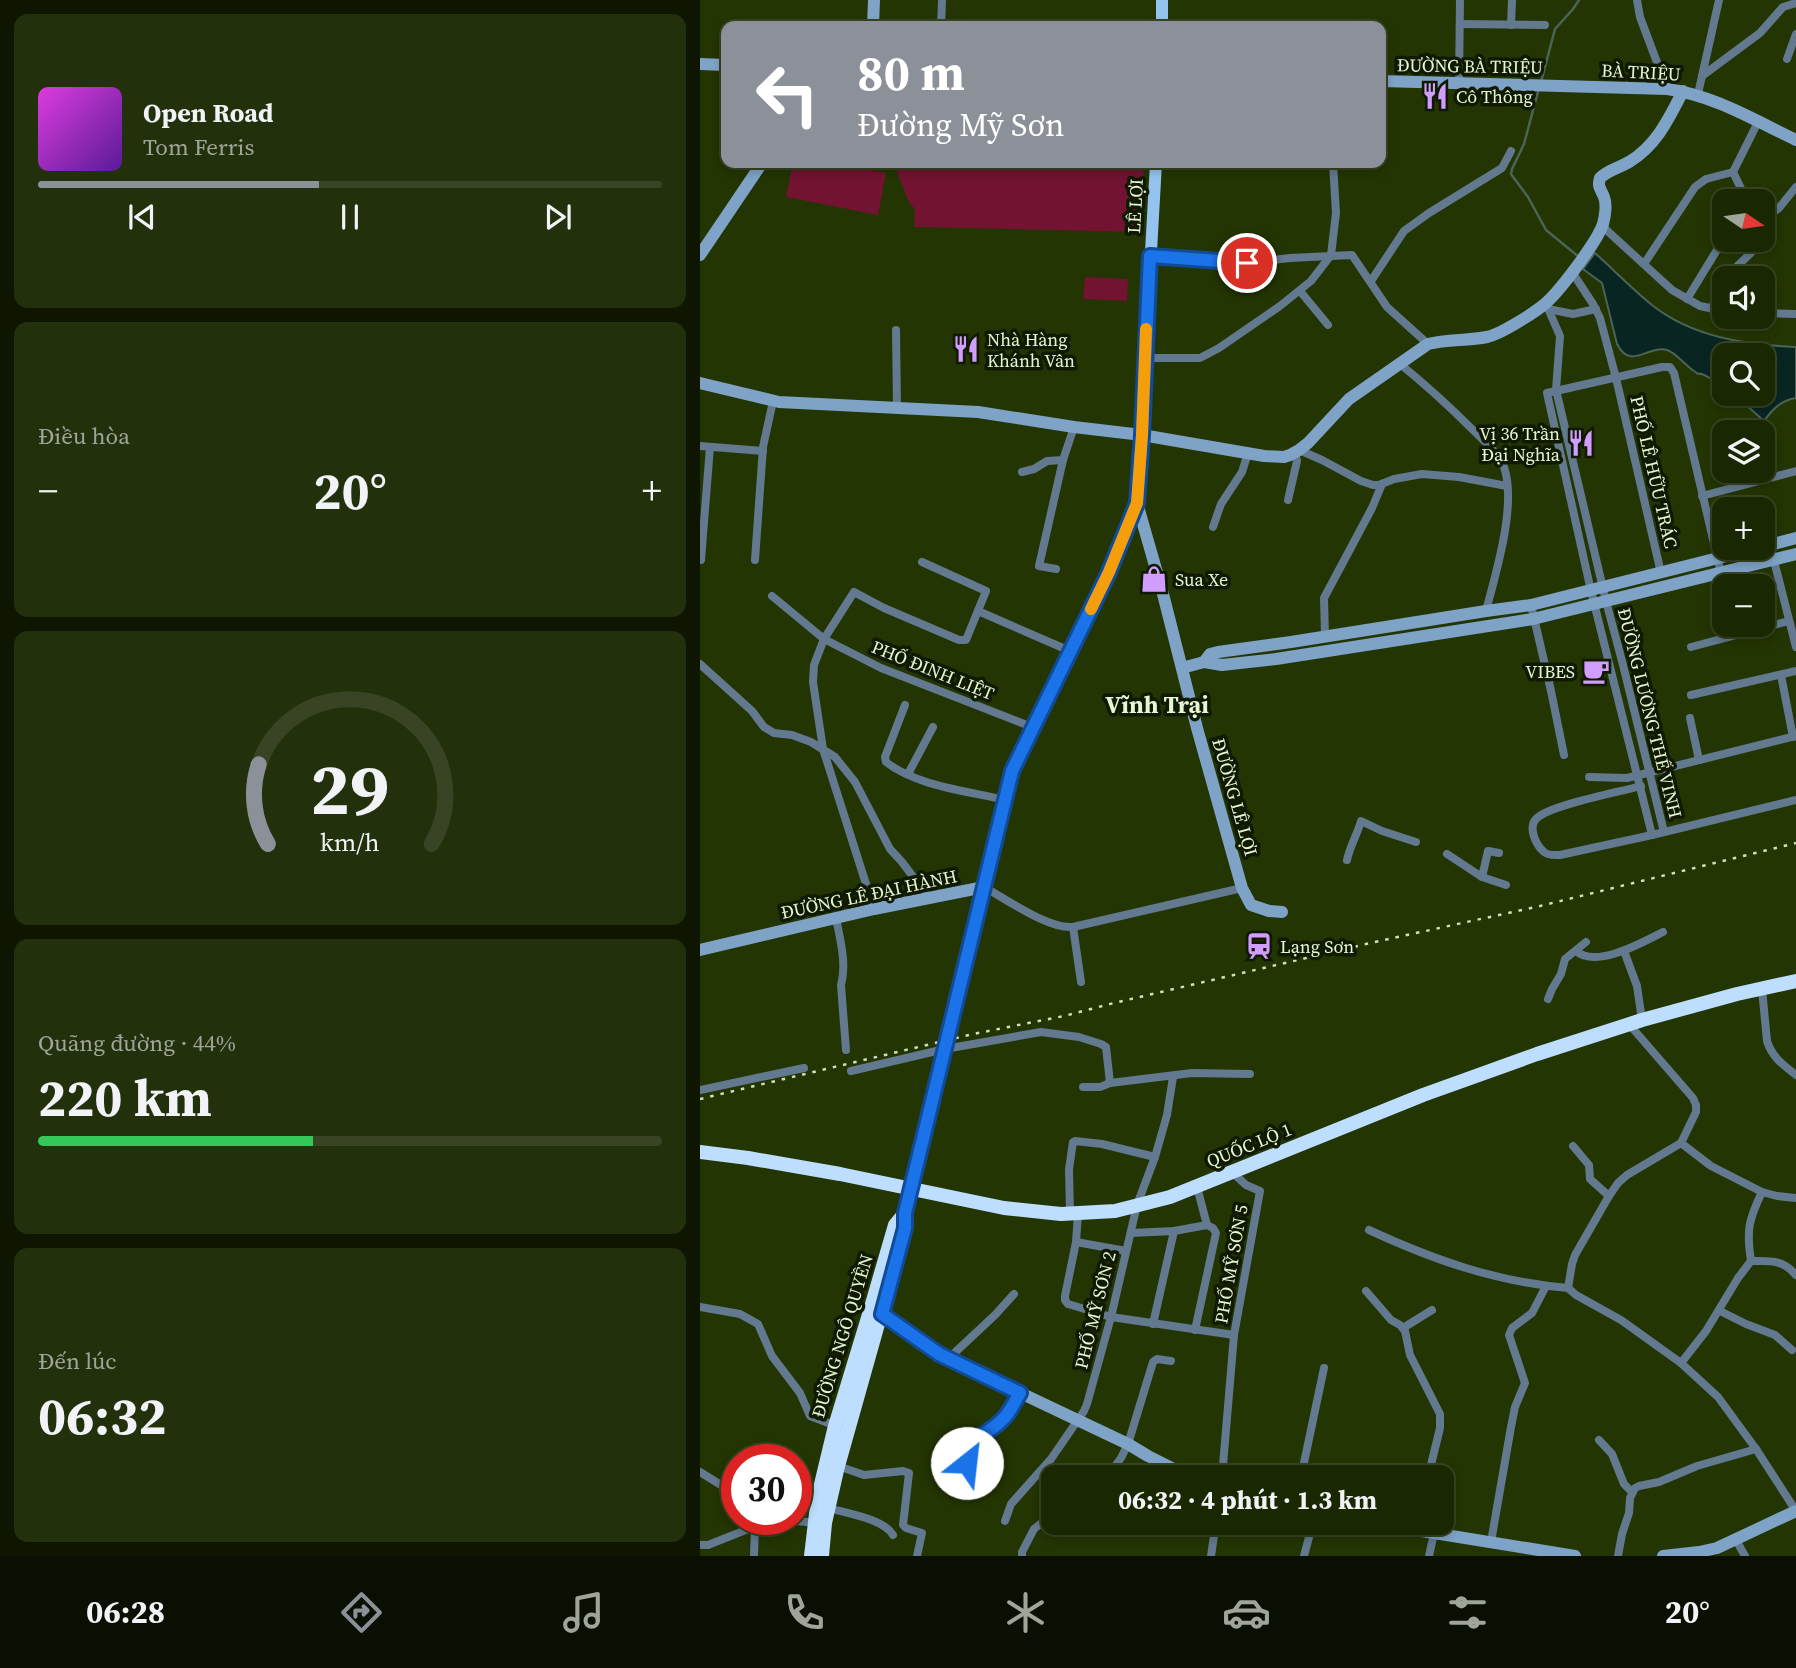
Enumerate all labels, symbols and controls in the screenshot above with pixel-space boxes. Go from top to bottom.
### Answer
text: 80 m [857,39,965,106]
icon: left [742,49,833,140]
street label: ĐƯỜNG BÀ TRIỆU [1397,52,1543,80]
street label: BÀ TRIỆU [1601,57,1681,87]
restaurant icon: Cô Thông [1420,81,1450,111]
place label: Cô Thông [1456,84,1533,109]
text: Open Road [143,95,274,131]
text: Đường Mỹ Sơn [857,103,1064,147]
text: Tom Ferris [143,131,254,163]
street label: LÊ LỢI [1121,178,1149,234]
north arrow [1712,189,1774,252]
map controls [1712,189,1775,637]
icon: previous [123,198,161,236]
icon: pause [331,198,369,236]
icon: next [539,198,577,236]
pin [1217,233,1277,293]
icon: arrive [1228,244,1266,282]
button: sound [1712,266,1775,329]
place label: Nhà Hàng Khánh Vân [987,327,1075,373]
restaurant icon: Nhà Hàng Khánh Vân [951,334,981,364]
button: search [1712,343,1775,406]
street label: PHỐ LÊ HỮU TRÁC [1624,393,1684,551]
text: Điều hòa [38,420,130,452]
button: layers [1712,420,1775,483]
place label: Vị 36 Trần Đại Nghĩa [1479,421,1561,467]
restaurant icon: Vị 36 Trần Đại Nghĩa [1566,428,1596,458]
text: 20° [313,455,387,526]
text: − [38,465,58,517]
text: + [642,465,662,517]
button: + [1712,497,1775,560]
shop icon: Sua Xe [1139,564,1169,594]
place label: Sua Xe [1175,567,1228,592]
button: − [1712,574,1775,637]
street label: ĐƯỜNG LƯƠNG THẾ VINH [1612,605,1688,821]
street label: PHỐ ĐINH LIỆT [868,634,998,706]
cafe icon: VIBES [1581,656,1611,686]
place label: VIBES [1525,659,1575,684]
district label: Vĩnh Trại [1105,688,1209,721]
street label: ĐƯỜNG LÊ LỢI [1206,735,1264,859]
text: 29 [311,739,389,838]
text: km/h [320,825,380,859]
street label: ĐƯỜNG LÊ ĐẠI HÀNH [779,863,959,925]
station icon: Lạng Sơn [1244,931,1274,961]
place label: Lạng Sơn [1280,934,1354,959]
text: Quãng đường · 44% [38,1027,236,1059]
text: 220 km [38,1062,212,1133]
street label: QUỐC LỘ 1 [1203,1117,1295,1173]
street label: PHỐ MỸ SƠN 5 [1208,1203,1254,1325]
street label: PHỐ MỸ SƠN 2 [1068,1249,1122,1371]
street label: ĐƯỜNG NGÔ QUYỀN [805,1251,879,1421]
text: Đến lúc [38,1345,116,1377]
text: 06:32 [38,1380,166,1451]
position arrow [930,1426,1004,1500]
speed limit sign: 30 [721,1444,812,1535]
text: 06:32 · 4 phút · 1.3 km [1118,1482,1377,1518]
icon: directions [337,1588,386,1637]
icon: music [559,1588,608,1637]
icon: phone [780,1588,829,1637]
icon: climate [1001,1588,1050,1637]
icon: car [1222,1588,1271,1637]
icon: filters [1443,1588,1492,1637]
text: 06:28 [86,1590,165,1634]
text: 20° [1665,1590,1710,1634]

